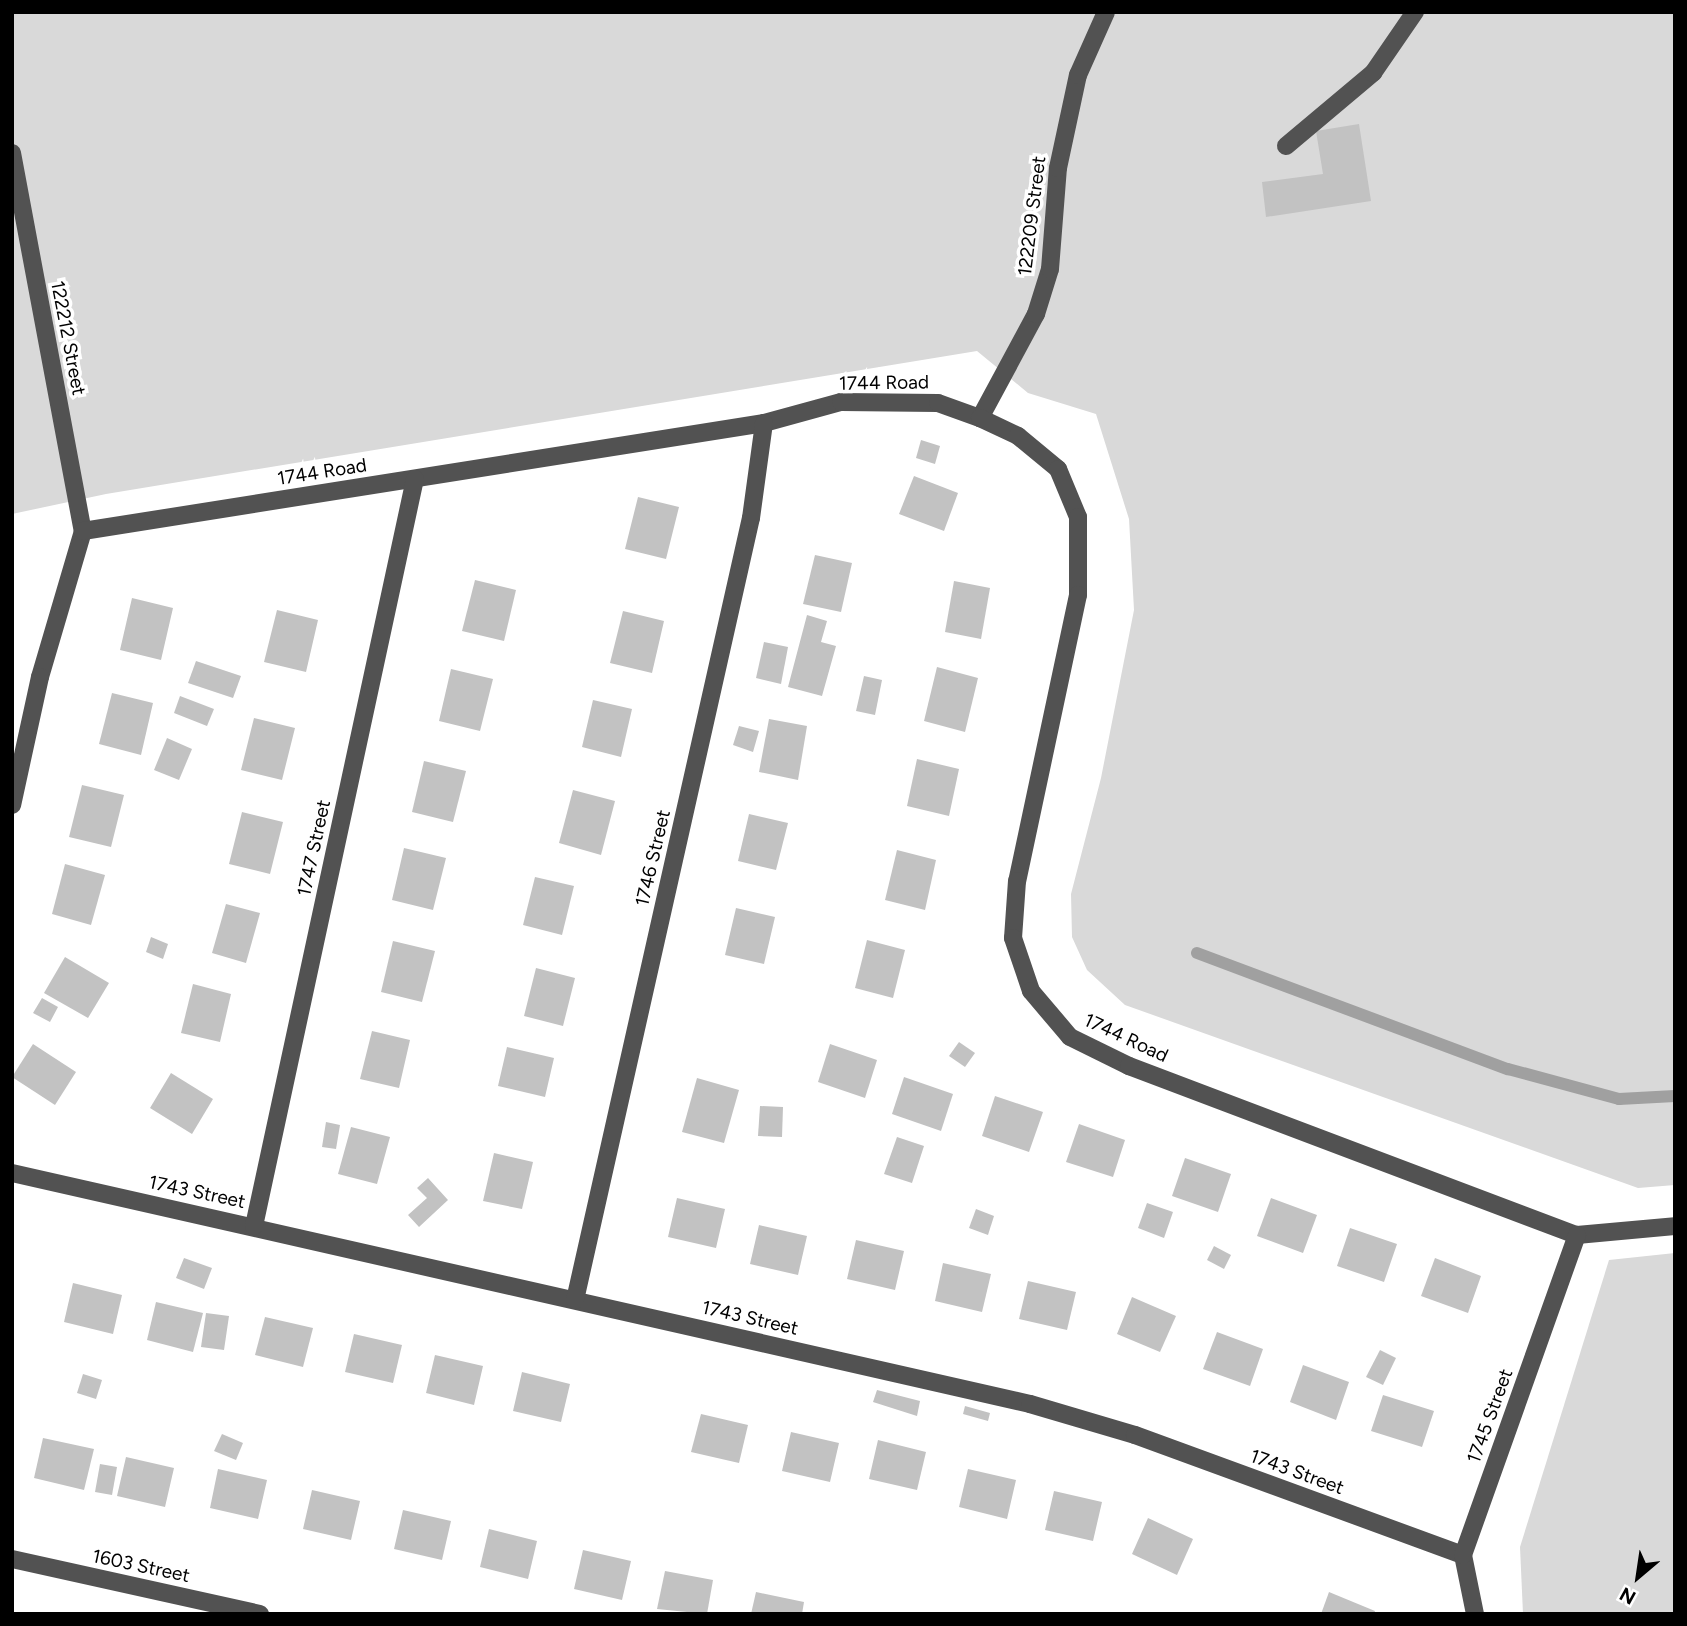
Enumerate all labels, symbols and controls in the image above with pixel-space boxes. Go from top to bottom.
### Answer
street label: 122209 Street [1013,155,1051,277]
street label: 122212 Street [46,279,90,397]
street label: 1744 Road [839,371,929,395]
street label: 1744 Road [276,454,368,490]
street label: 1747 Street [293,798,335,898]
street label: 1746 Street [631,807,675,909]
street label: 1744 Road [1080,1009,1172,1067]
street label: 1743 Street [147,1171,247,1213]
street label: 1743 Street [700,1296,800,1340]
street label: 1745 Street [1462,1366,1518,1466]
street label: 1743 Street [1247,1445,1347,1499]
north arrow [1603,1542,1673,1612]
street label: 1603 Street [90,1545,192,1587]
text: N [1616,1582,1640,1609]

